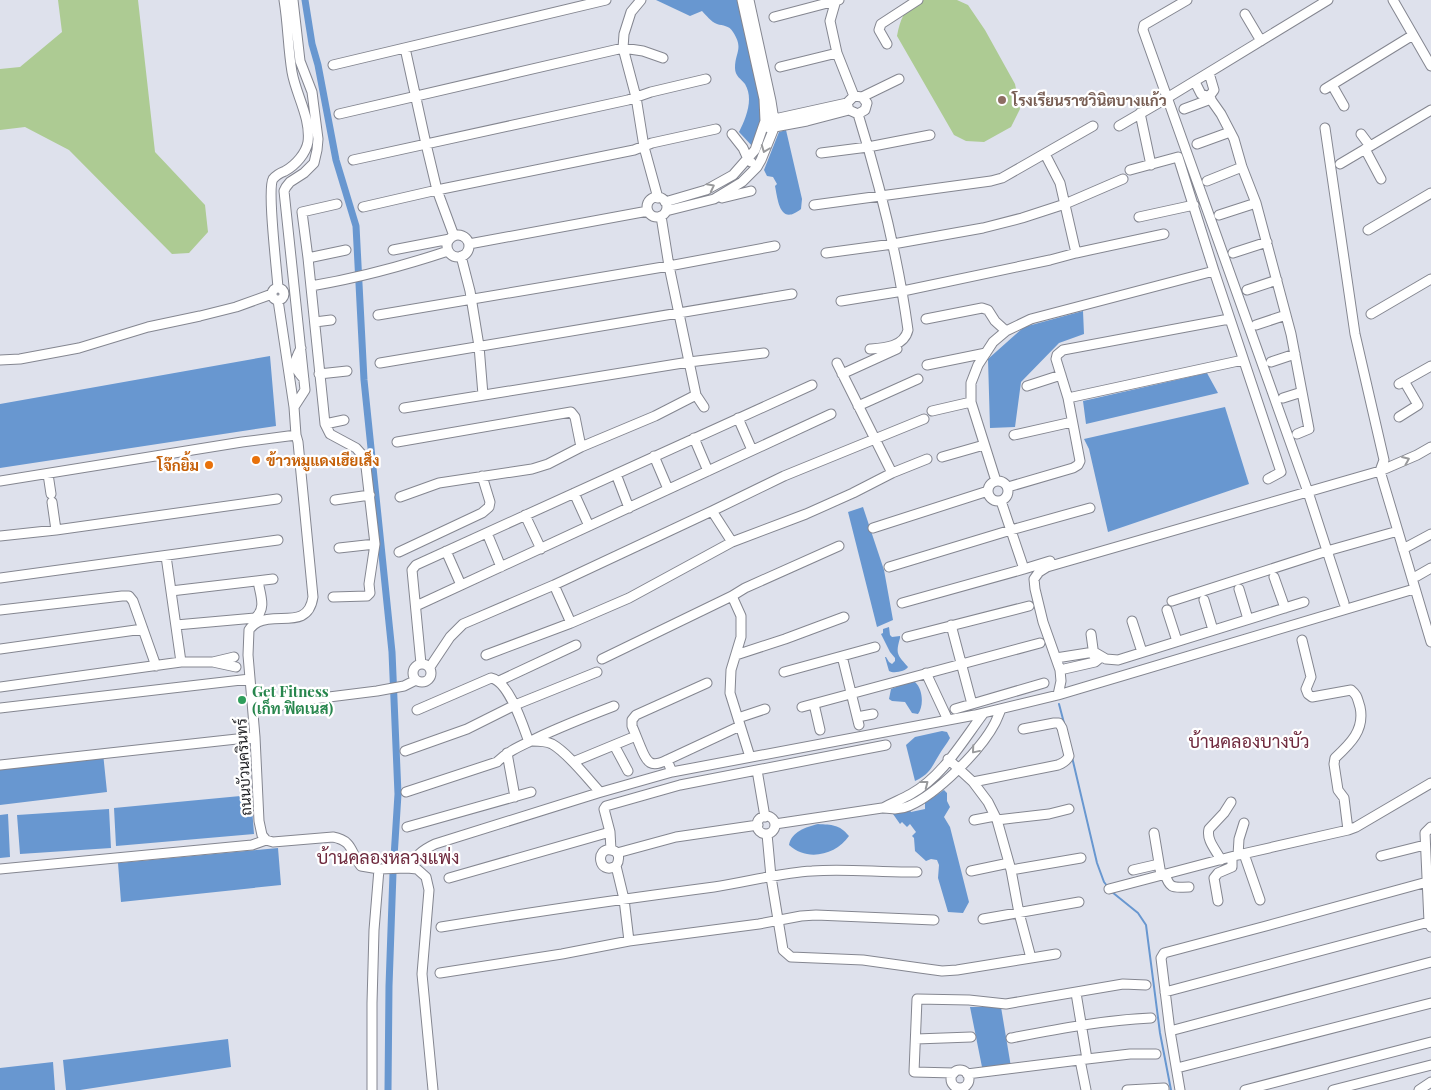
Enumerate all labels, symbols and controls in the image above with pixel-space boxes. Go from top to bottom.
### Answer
place label: โรงเรียนราชวินิตบางแก้ว [1011,90,1167,110]
marker: โรงเรียนราชวินิตบางแก้ว [996,94,1008,106]
one-way arrow [761,145,771,153]
one-way arrow [706,183,715,193]
place label: ข้าวหมูแดงเฮียเส็ง [266,450,380,472]
place label: โจ๊กยิ้ม [156,451,199,475]
marker: ข้าวหมูแดงเฮียเส็ง [250,454,262,466]
one-way arrow [1401,455,1410,466]
marker: โจ๊กยิ้ม [203,459,215,471]
place label: Get Fitness (เก็ท ฟิตเนส) [252,681,333,718]
marker: Get Fitness (เก็ท ฟิตเนส) [236,694,248,706]
street label: ถนนบัวนครินทร์ [230,718,256,816]
district label: บ้านคลองบางบัว [1188,729,1310,753]
one-way arrow [973,744,981,753]
one-way arrow [919,781,928,790]
district label: บ้านคลองหลวงแพ่ง [317,845,459,869]

